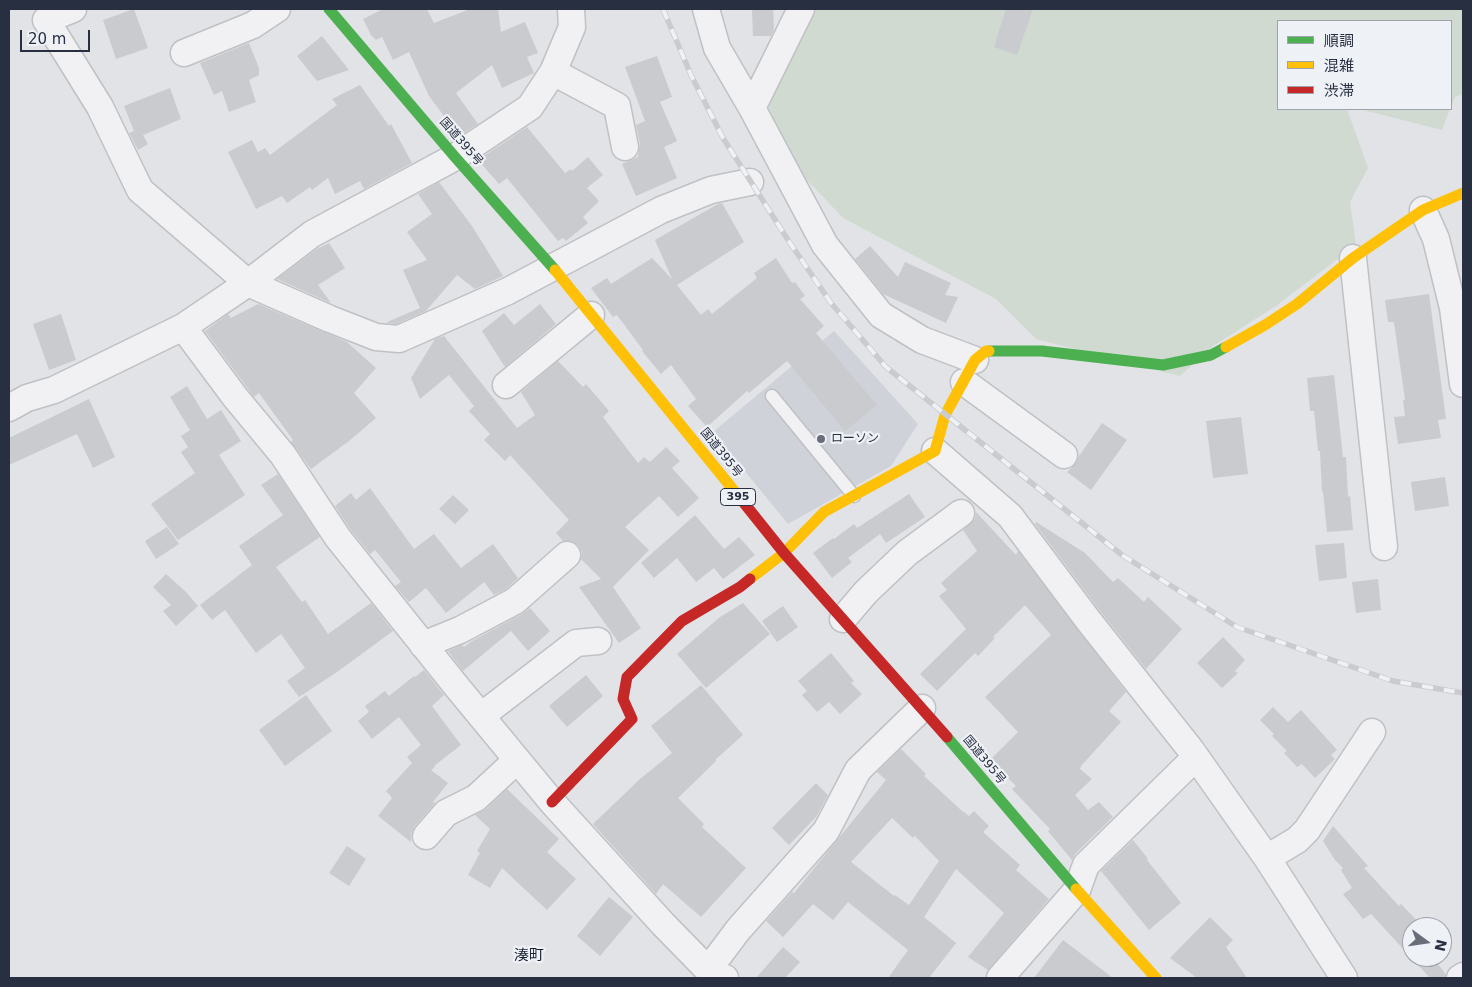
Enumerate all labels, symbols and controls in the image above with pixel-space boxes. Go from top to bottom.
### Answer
scale bar [22,20,92,52]
legend [1277,20,1452,110]
text: 20 m [28,30,66,48]
text: 順調 [1324,32,1354,50]
text: 混雑 [1324,57,1354,75]
text: 渋滞 [1324,82,1354,100]
street label: 国道395号 [436,115,486,169]
street label: 国道395号 [697,426,745,480]
place label: ローソン [831,432,879,446]
marker: ローソン [815,433,827,445]
road number: 395 [720,488,756,506]
street label: 国道395号 [960,733,1008,787]
north arrow [1402,917,1452,967]
text: N [1431,938,1450,953]
district label: 湊町 [514,947,544,965]

